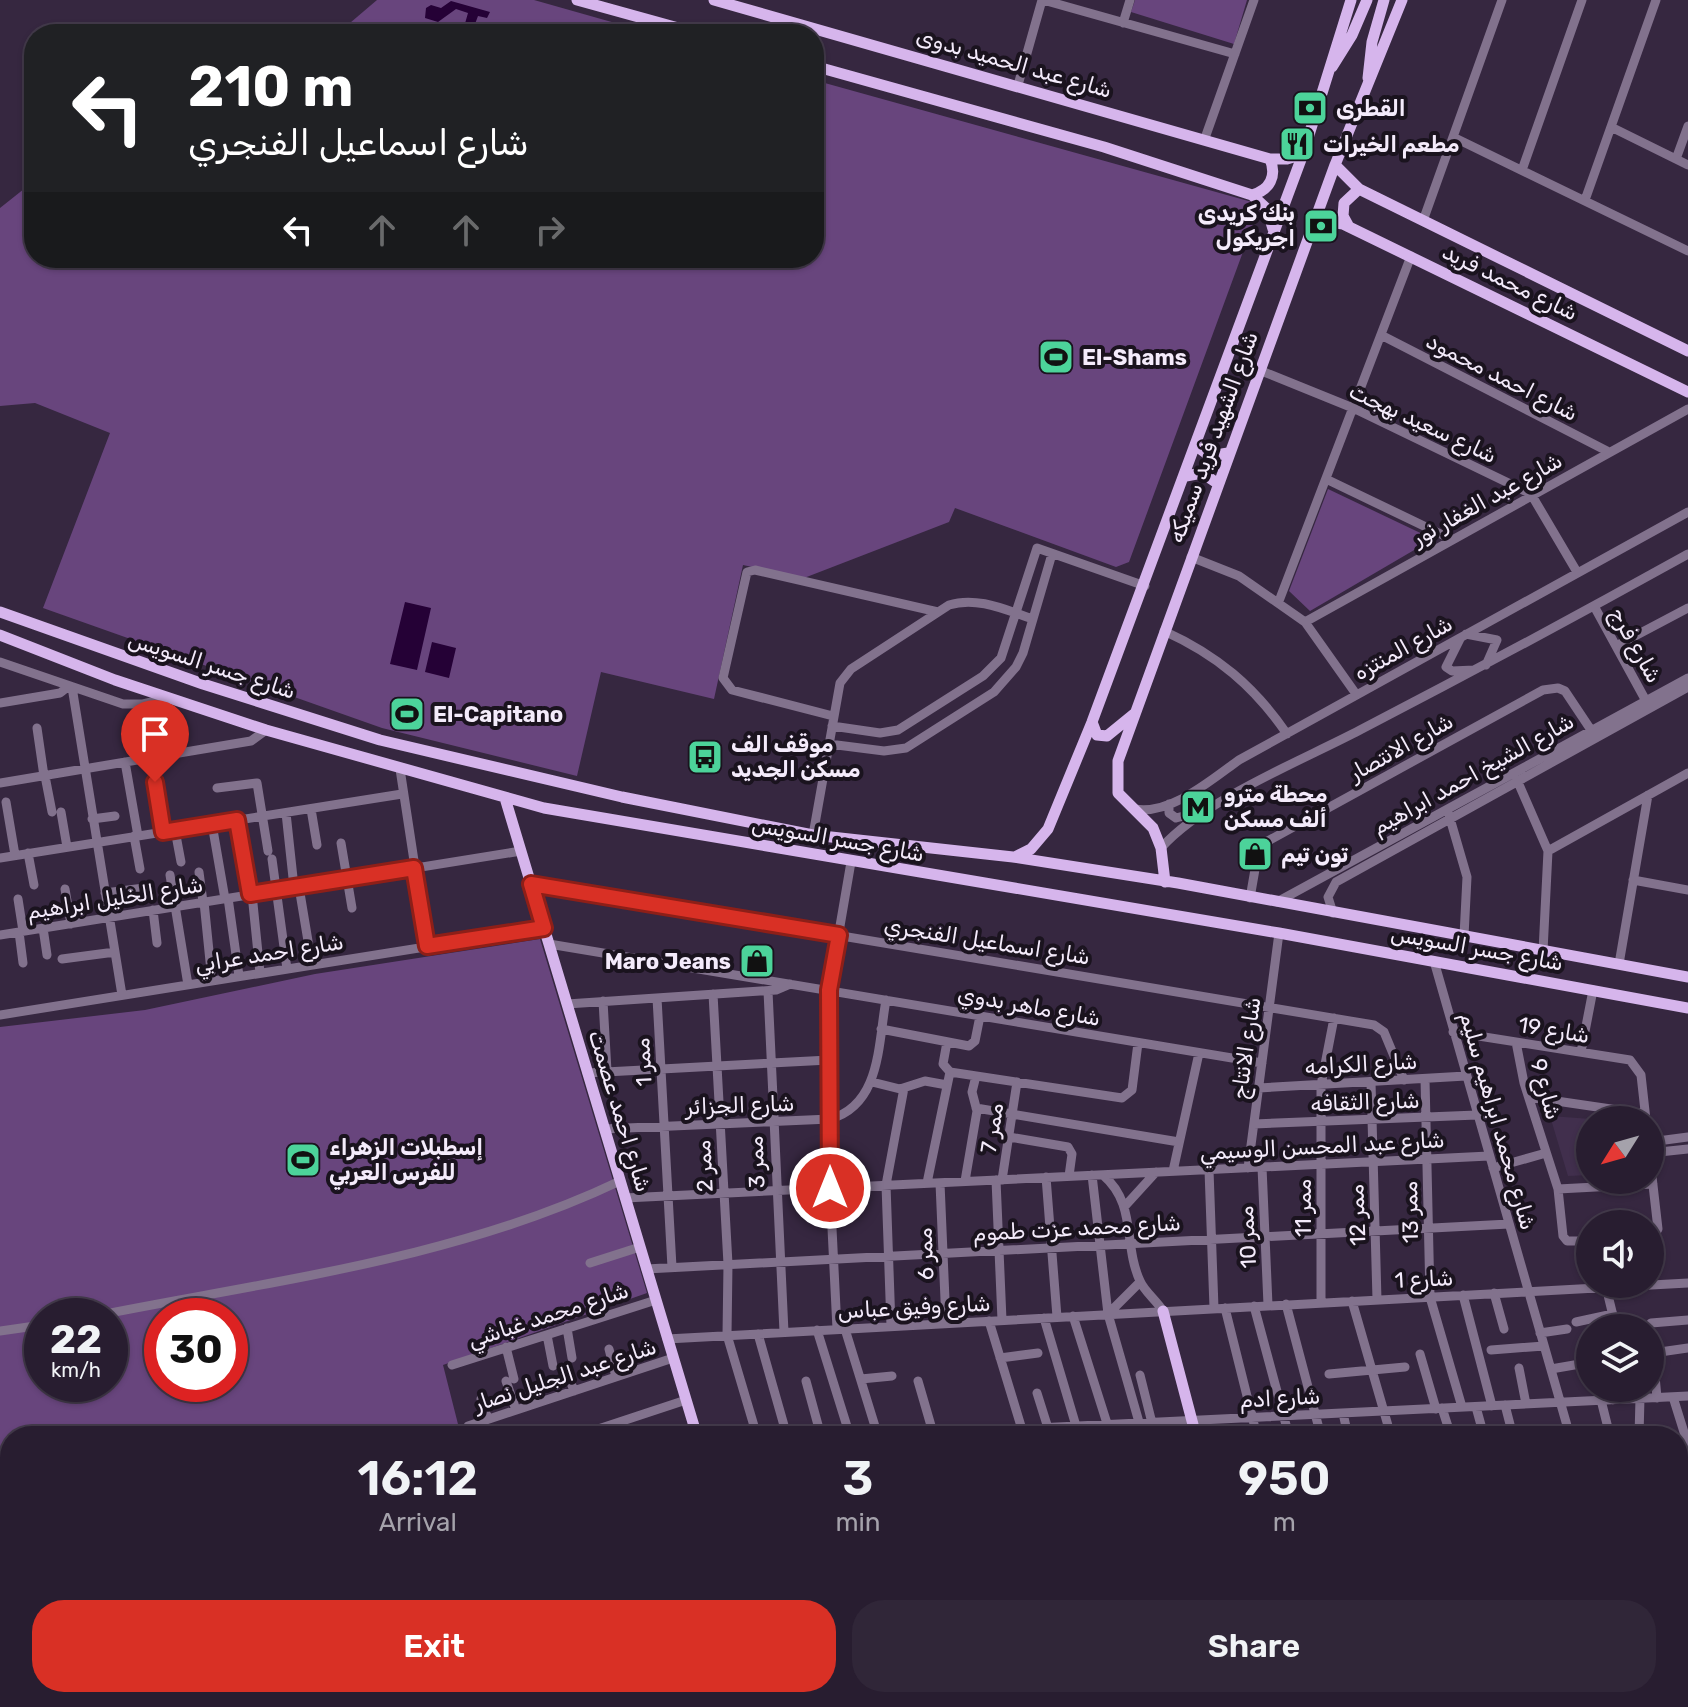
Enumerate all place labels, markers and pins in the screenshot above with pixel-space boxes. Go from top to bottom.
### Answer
bank icon: القطرى [1291,89,1329,127]
place label: القطرى [1336,95,1406,122]
restaurant icon: مطعم الخيرات [1278,125,1316,163]
place label: مطعم الخيرات [1323,131,1459,159]
place label: بنك كريدى اجريكول [1198,200,1295,252]
bank icon: بنك كريدى اجريكول [1302,207,1340,245]
sports icon: El-Shams [1037,338,1075,376]
place label: El-Shams [1082,344,1187,371]
sports icon: El-Capitano [388,695,426,733]
pin [121,700,189,782]
place label: El-Capitano [433,701,563,728]
place label: موقف الف مسكن الجديد [731,731,861,783]
bus stop icon: موقف الف مسكن الجديد [686,738,724,776]
place label: محطة مترو ألف مسكن [1224,781,1328,833]
metro station icon: محطة مترو ألف مسكن [1179,788,1217,826]
shop icon: تون تيم [1236,835,1274,873]
place label: تون تيم [1281,841,1349,869]
shop icon: Maro Jeans [738,942,776,980]
place label: Maro Jeans [605,948,731,975]
place label: إسطبلات الزهراء للفرس العربي [329,1134,483,1190]
sports icon: إسطبلات الزهراء للفرس العربي [284,1141,322,1179]

